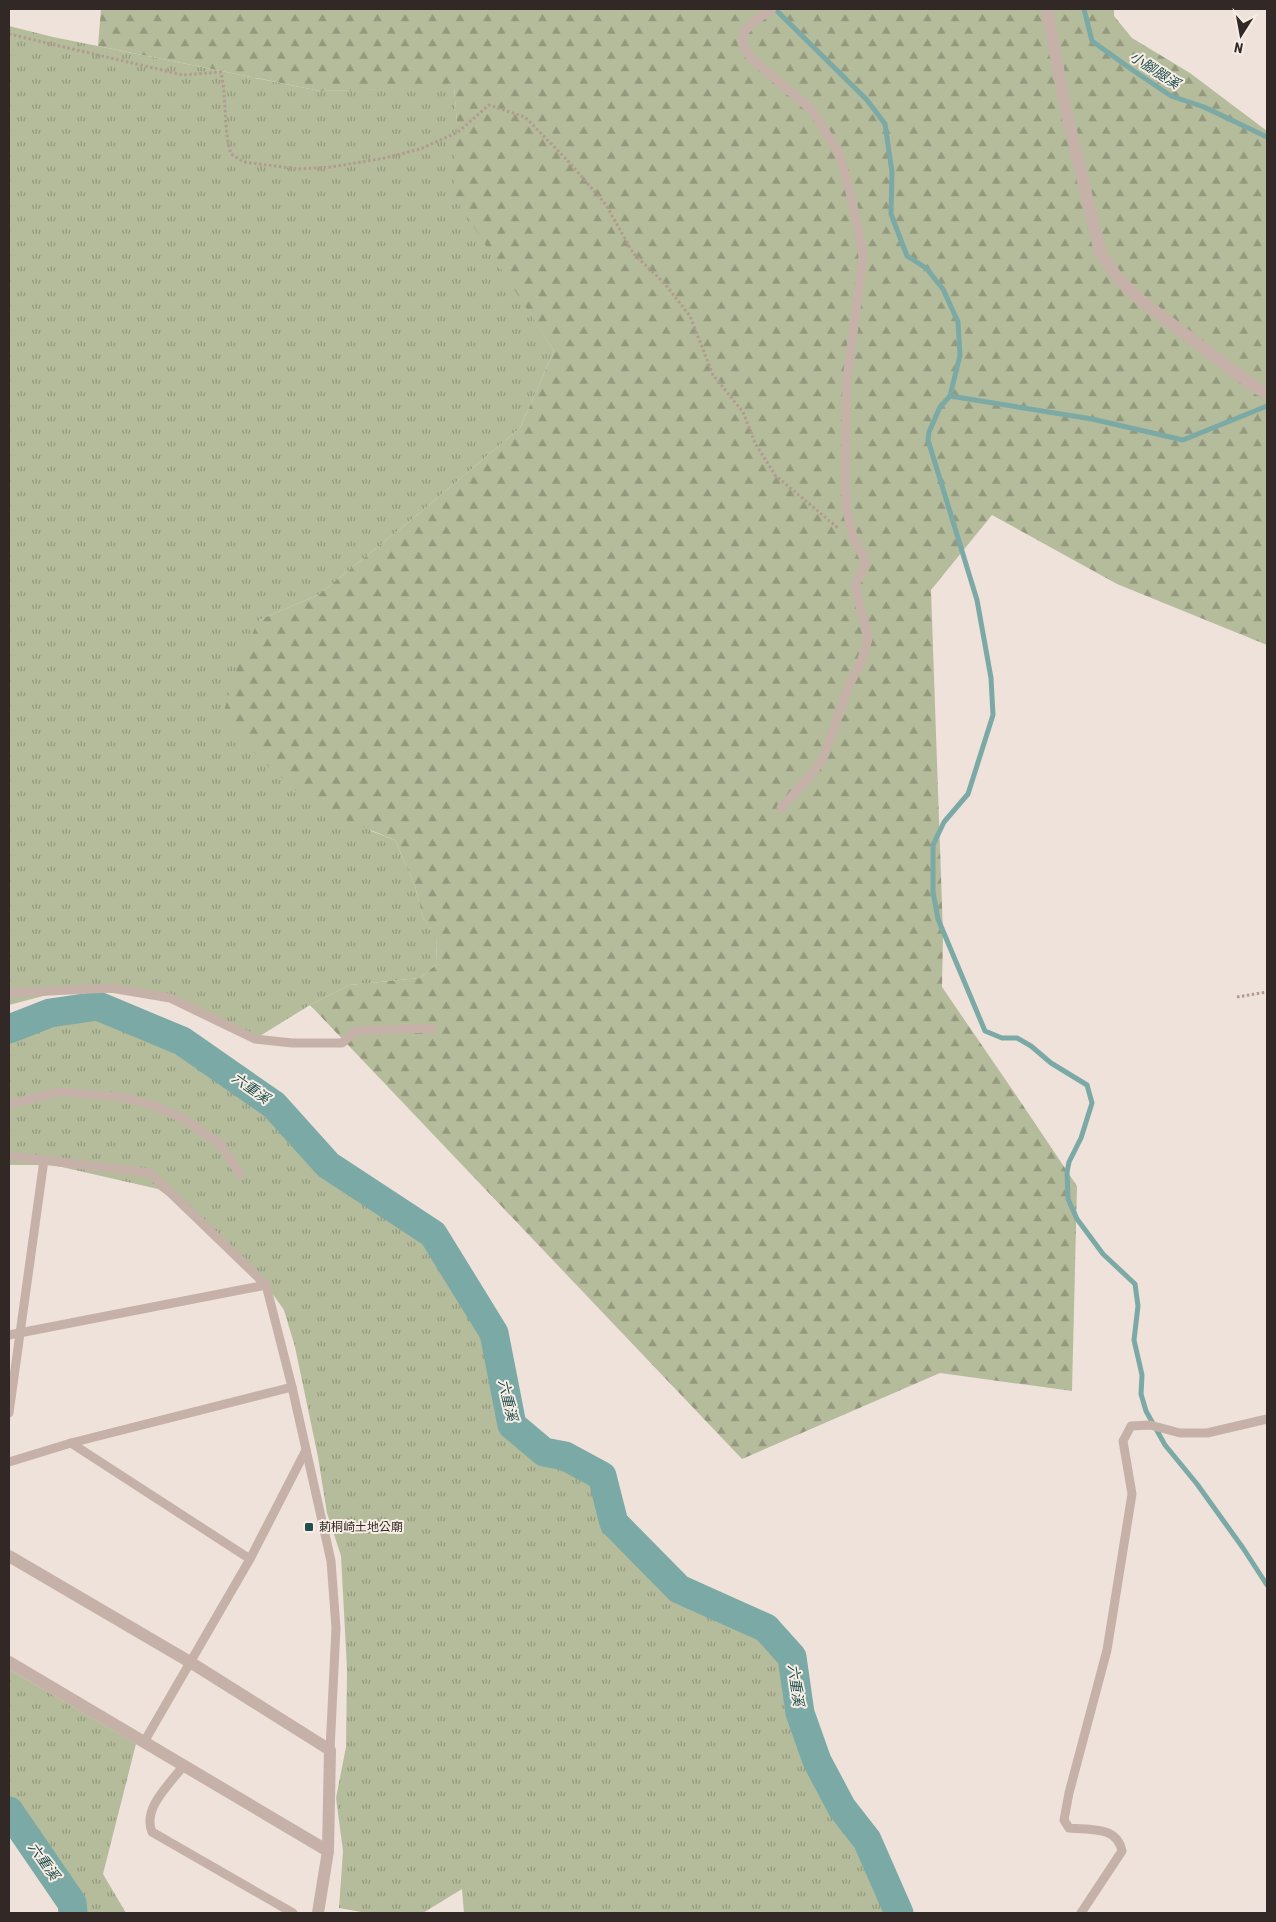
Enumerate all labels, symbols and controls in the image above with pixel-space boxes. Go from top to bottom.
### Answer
north arrow [1216,10,1266,60]
text: N [1233,39,1244,56]
water label: 小腳腿溪 [1127,48,1185,93]
water label: 六重溪 [229,1069,274,1108]
water label: 六重溪 [495,1378,521,1424]
place label: 莿桐崎土地公廟 [319,1520,403,1534]
marker: 莿桐崎土地公廟 [303,1521,315,1533]
water label: 六重溪 [785,1663,807,1709]
water label: 六重溪 [25,1839,64,1884]

